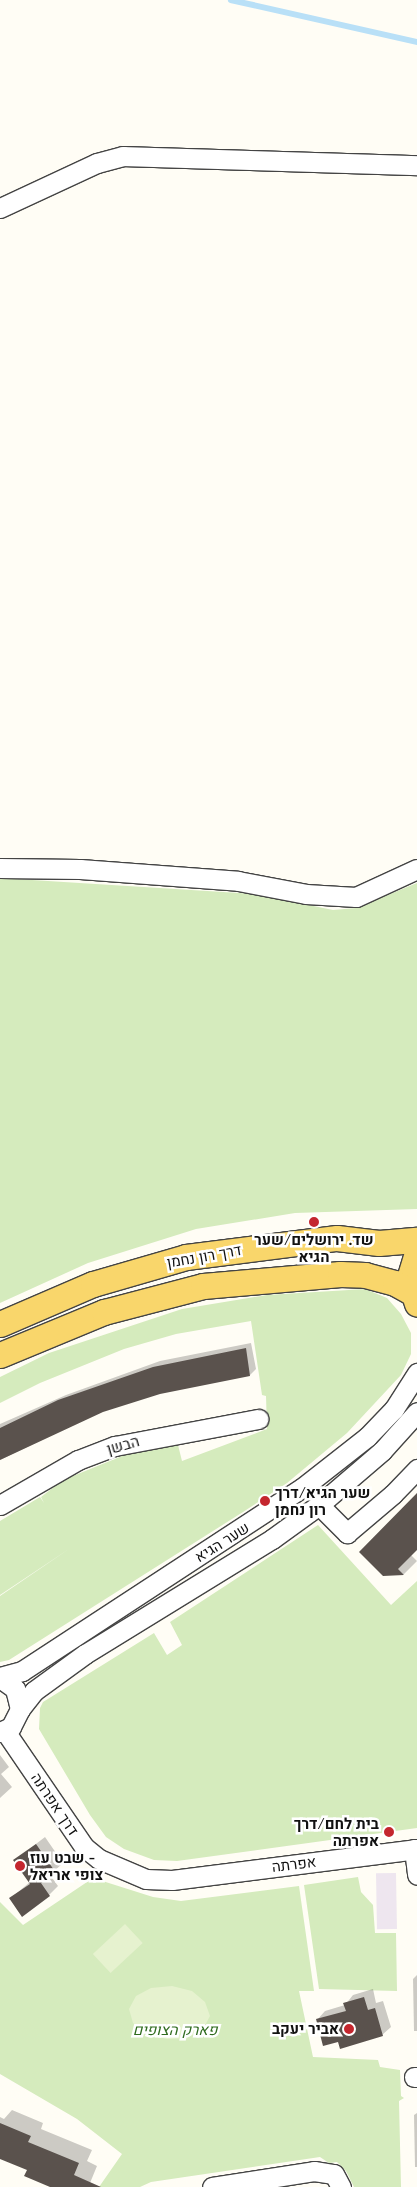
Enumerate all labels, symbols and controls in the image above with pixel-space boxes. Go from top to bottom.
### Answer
marker: שד. ירושלים/שער הגיא [308,1216,320,1228]
place label: שד. ירושלים/שער הגיא [254,1230,374,1265]
street label: דרך רון נחמן [165,1241,243,1271]
street label: הבשן [105,1432,141,1458]
place label: שער הגיא/דרך רון נחמן [275,1483,370,1518]
marker: שער הגיא/דרך רון נחמן [259,1495,271,1507]
street label: שער הגיא [191,1518,253,1566]
street label: דרך אפרתה [28,1769,82,1839]
place label: בית לחם/דרך אפרתה [294,1814,379,1849]
marker: בית לחם/דרך אפרתה [383,1826,395,1838]
place label: שבט עוז - צופי אריאל [30,1848,103,1883]
street label: אפרתה [271,1852,317,1876]
marker: שבט עוז - צופי אריאל [14,1860,26,1872]
place label: אביר יעקב [272,2020,339,2038]
park label: פארק הצופים [133,2021,217,2039]
marker: אביר יעקב [343,2023,355,2035]

